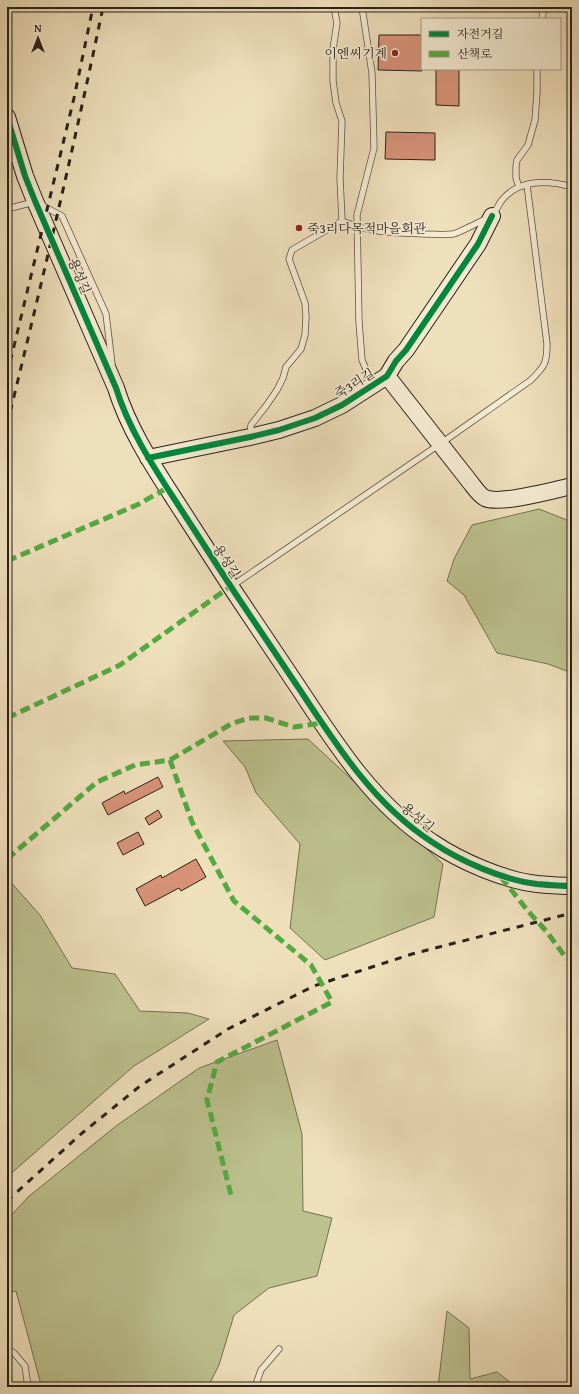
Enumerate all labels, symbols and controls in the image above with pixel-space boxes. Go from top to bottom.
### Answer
north arrow [18,18,58,58]
legend [421,18,561,70]
text: N [34,20,42,36]
text: 자전거길 [457,25,503,42]
place label: 이엔씨기계 [324,44,387,63]
text: 산책로 [457,45,492,62]
marker: 이엔씨기계 [390,48,400,58]
place label: 죽3리다목적마을회관 [307,219,427,238]
marker: 죽3리다목적마을회관 [294,223,304,233]
street label: 용성길 [63,255,96,297]
street label: 죽3리길 [331,364,378,403]
street label: 용성길 [208,540,245,582]
street label: 용성길 [397,798,438,837]

